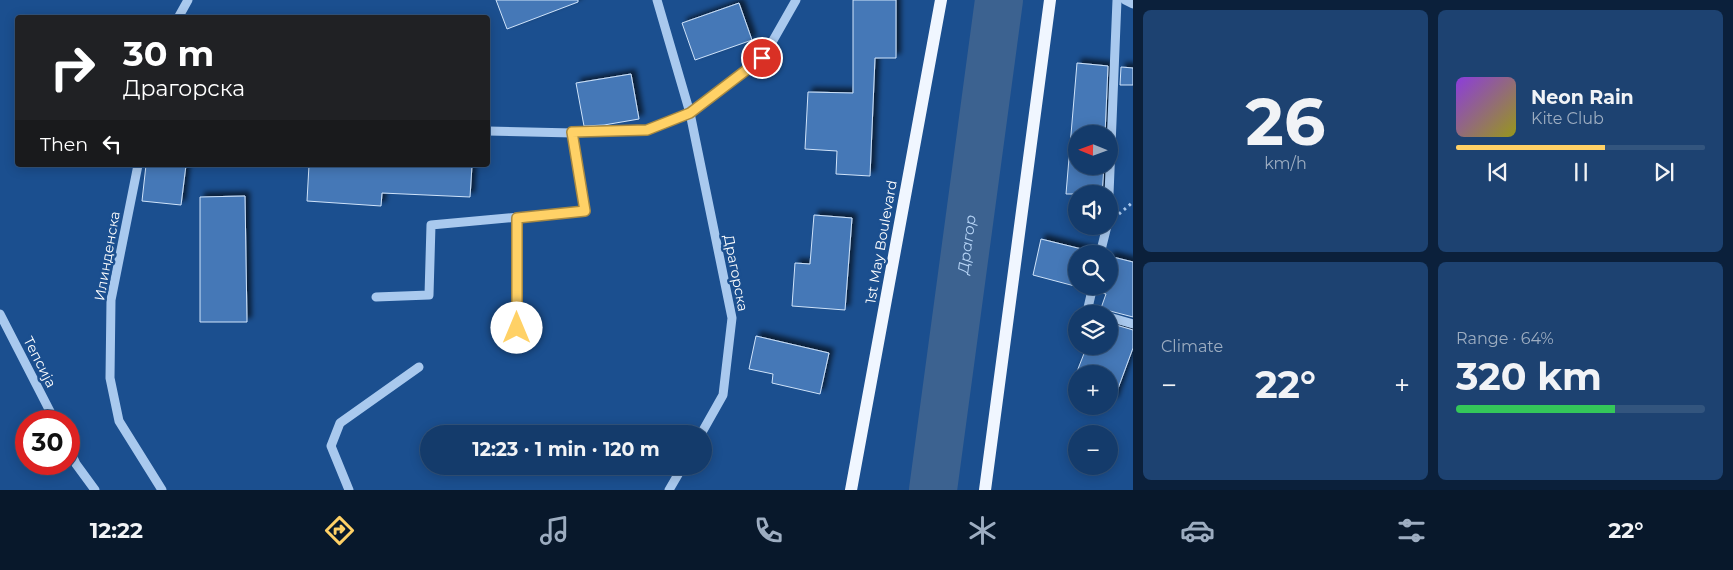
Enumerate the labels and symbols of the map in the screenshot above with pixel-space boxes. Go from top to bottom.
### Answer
pin [741,37,783,79]
north arrow [1068,125,1118,175]
street label: 1st May Boulevard [861,179,901,305]
street label: Илинденска [90,210,124,302]
water label: Драгор [952,214,979,277]
street label: Драгорска [720,233,752,313]
position arrow [490,301,542,353]
street label: Тепсија [19,333,61,391]
speed limit sign: 30 [15,410,80,475]

